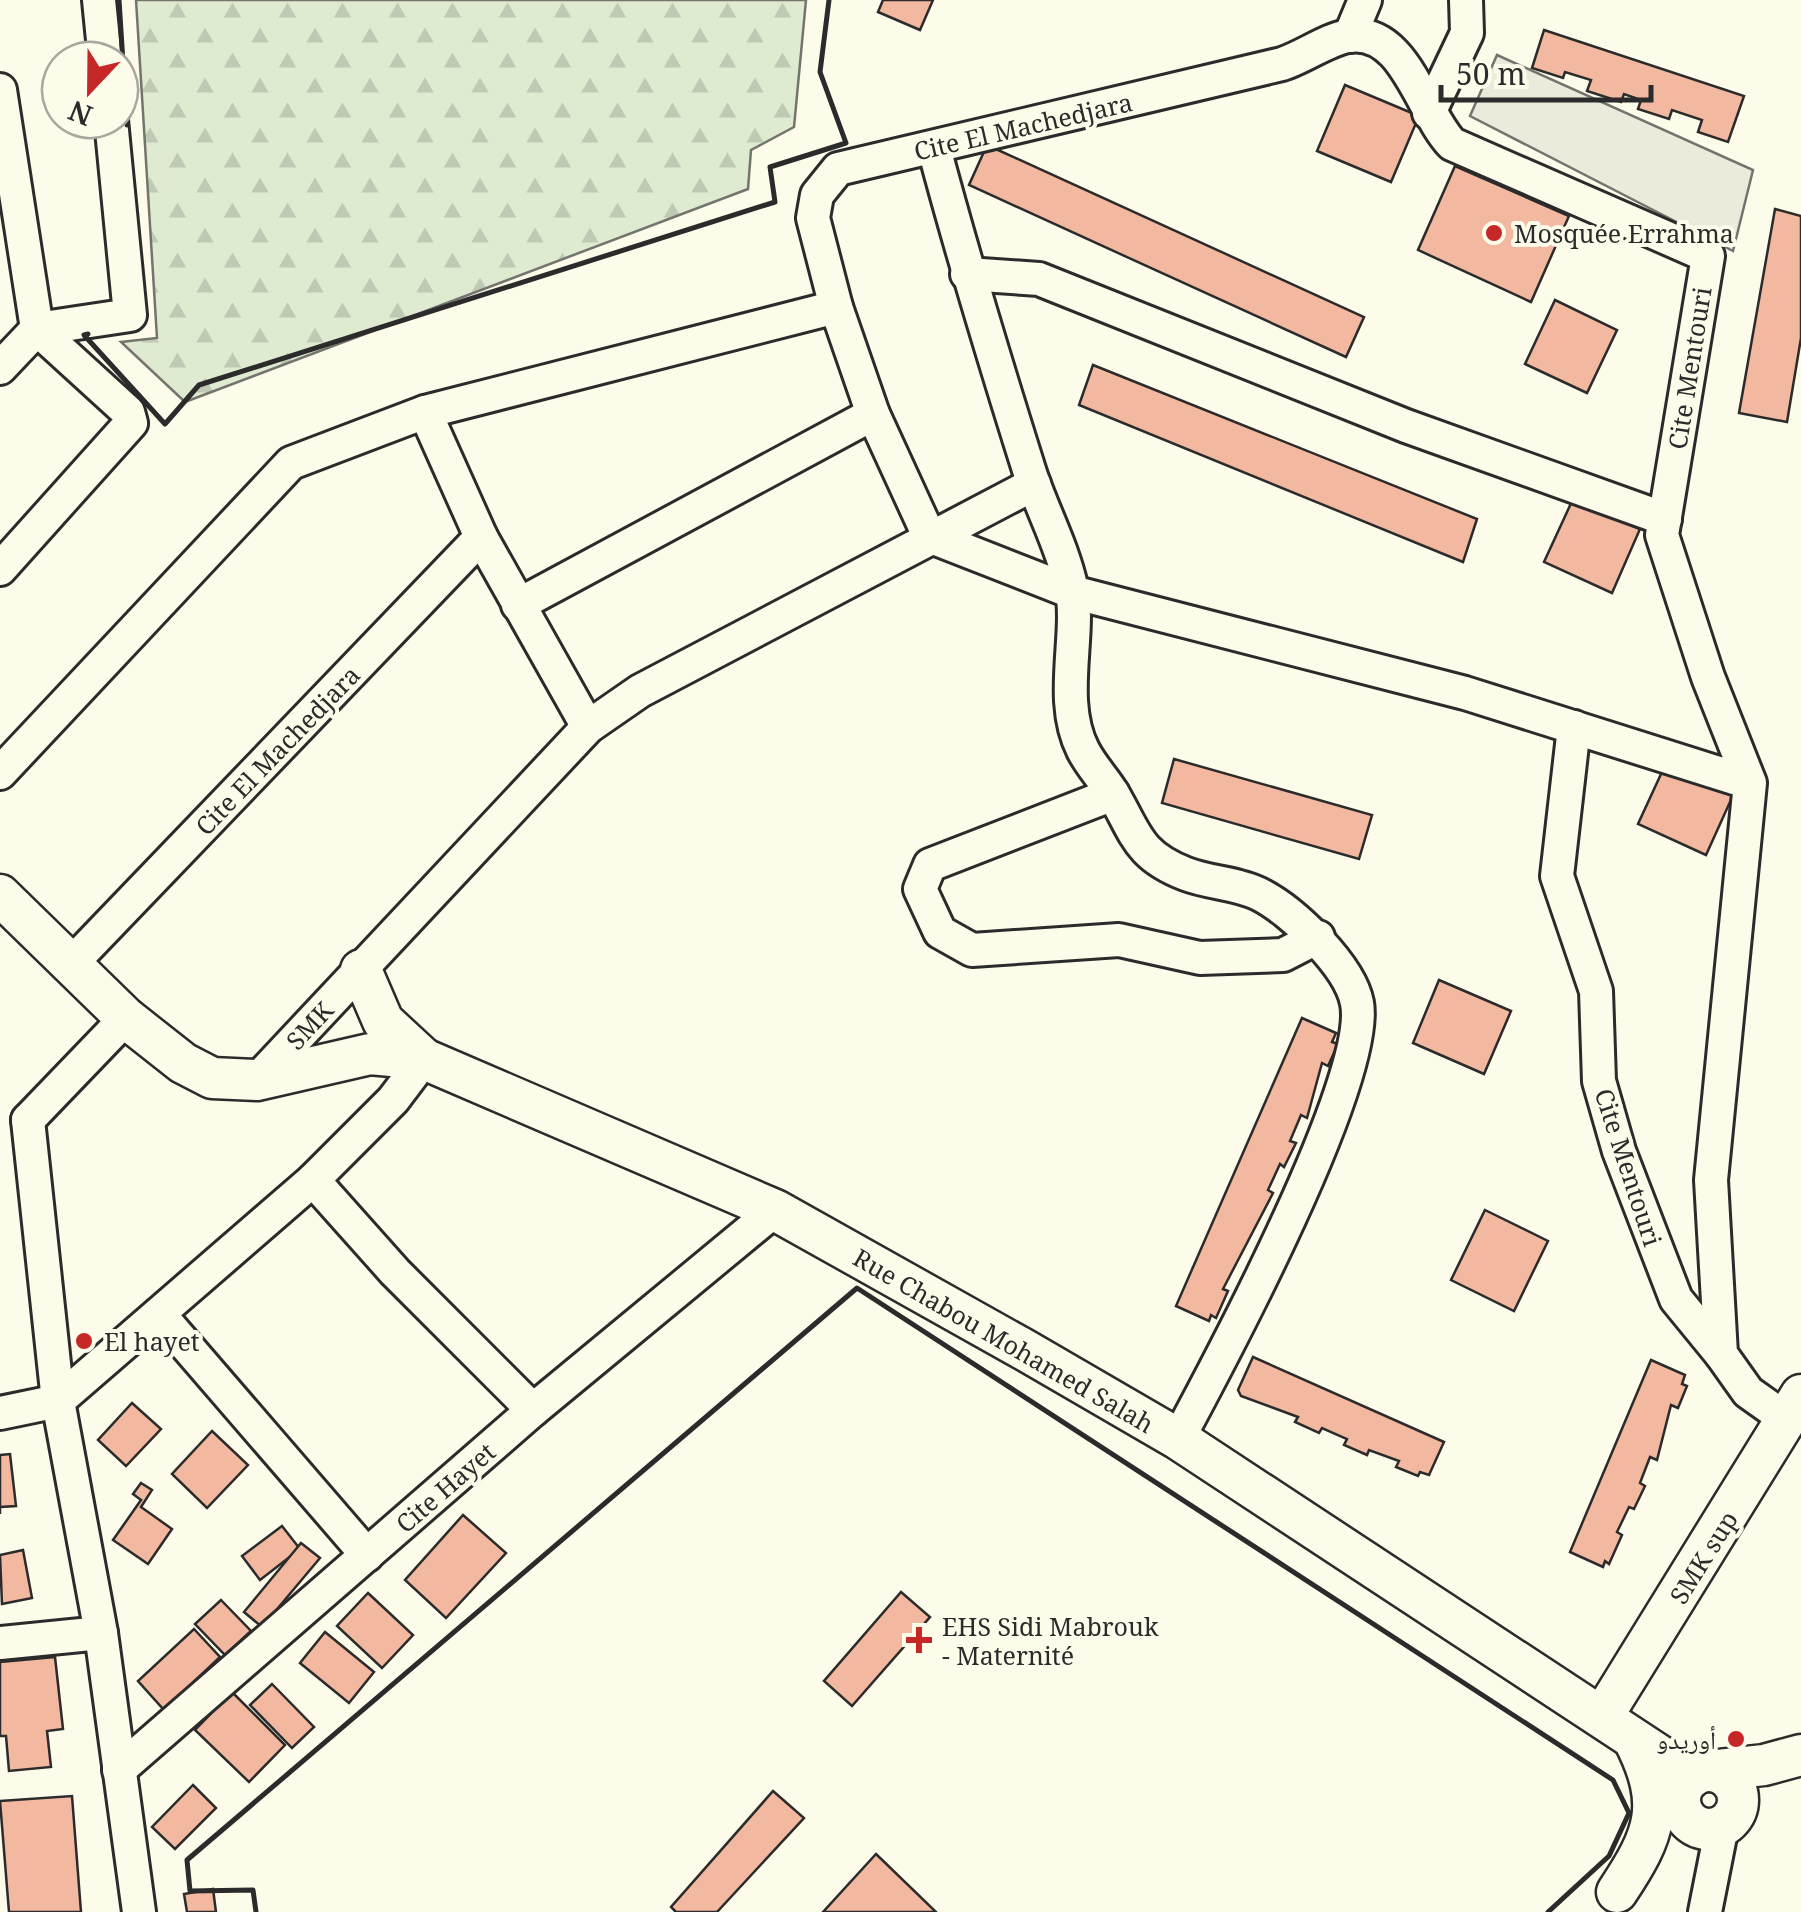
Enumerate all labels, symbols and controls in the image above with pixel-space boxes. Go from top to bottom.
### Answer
north arrow [40,40,140,140]
scale bar [1441,40,1651,102]
text: 50 m [1456,53,1526,94]
street label: Cite El Machedjara [910,84,1136,168]
text: N [63,92,98,136]
place label: Mosquée Errahma [1514,216,1734,250]
marker: Mosquée Errahma [1483,222,1505,244]
street label: Cite Mentouri [1659,284,1719,452]
street label: Cite El Machedjara [187,658,367,842]
street label: SMK [278,993,340,1057]
street label: Cite Mentouri [1588,1084,1670,1250]
street label: Rue Chabou Mohamed Salah [848,1240,1161,1440]
place label: El hayet [104,1324,200,1358]
marker: El hayet [73,1330,95,1352]
street label: Cite Hayet [388,1434,502,1540]
street label: SMK sup [1661,1504,1745,1610]
place label: EHS Sidi Mabrouk - Maternité [942,1609,1159,1672]
marker: EHS Sidi Mabrouk - Maternité [906,1627,932,1653]
place label: أوريدو [1657,1722,1716,1756]
marker: أوريدو [1725,1728,1747,1750]

